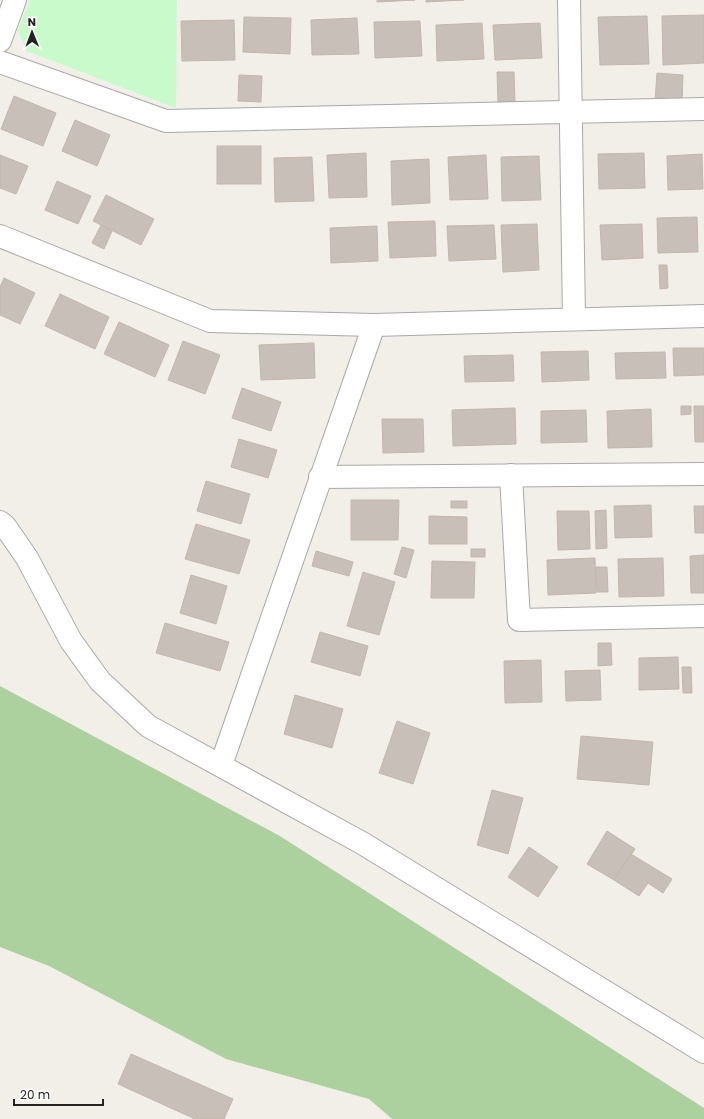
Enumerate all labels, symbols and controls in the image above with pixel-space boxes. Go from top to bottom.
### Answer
north arrow [12,12,52,52]
text: N [28,14,36,30]
scale bar [14,1081,103,1107]
text: 20 m [20,1086,50,1103]

